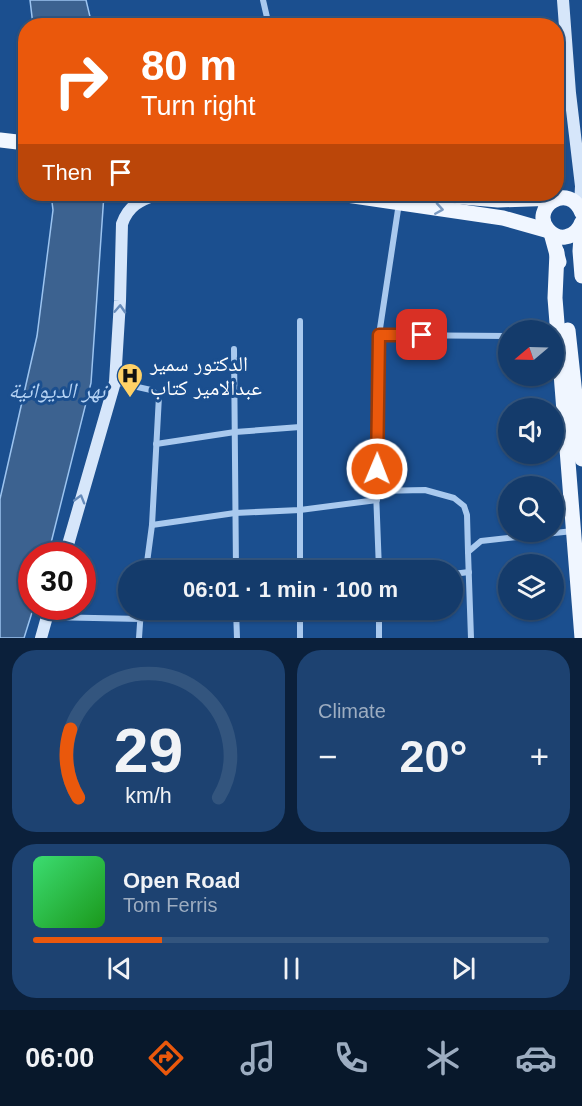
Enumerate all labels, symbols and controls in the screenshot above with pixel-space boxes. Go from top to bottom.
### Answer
icon: right [42,42,120,120]
text: 80 m [141,42,237,89]
text: Turn right [141,91,256,121]
icon: arrive [104,156,137,189]
text: Then [42,160,92,185]
one-way arrow [435,202,444,214]
one-way arrow [113,304,126,313]
pin [396,309,447,360]
icon: arrive [405,318,438,351]
north arrow [498,320,564,386]
map controls [498,320,564,620]
place label: الدكتور سمير عبدالامير كتاب [149,352,262,400]
hospital icon: الدكتور سمير عبدالامير كتاب [115,361,145,399]
water label: نهر الديوانية [9,378,109,403]
button: sound [498,398,564,464]
position arrow [345,437,409,501]
button: search [498,476,564,542]
one-way arrow [73,494,86,504]
speed limit sign: 30 [18,542,96,620]
button: layers [498,554,564,620]
text: 06:01 · 1 min · 100 m [183,577,398,602]
text: Climate [318,700,386,722]
text: 29 [114,716,183,785]
text: 20° [399,731,468,782]
text: − [318,738,337,775]
text: + [530,738,549,775]
text: km/h [125,784,172,808]
text: Open Road [123,868,240,893]
text: Tom Ferris [123,894,217,916]
icon: previous [103,952,136,985]
icon: pause [275,952,308,985]
icon: next [447,952,480,985]
icon: directions [145,1037,187,1079]
icon: music [237,1037,279,1079]
icon: phone [330,1037,372,1079]
icon: climate [422,1037,464,1079]
icon: car [515,1037,557,1079]
text: 06:00 [25,1043,94,1073]

